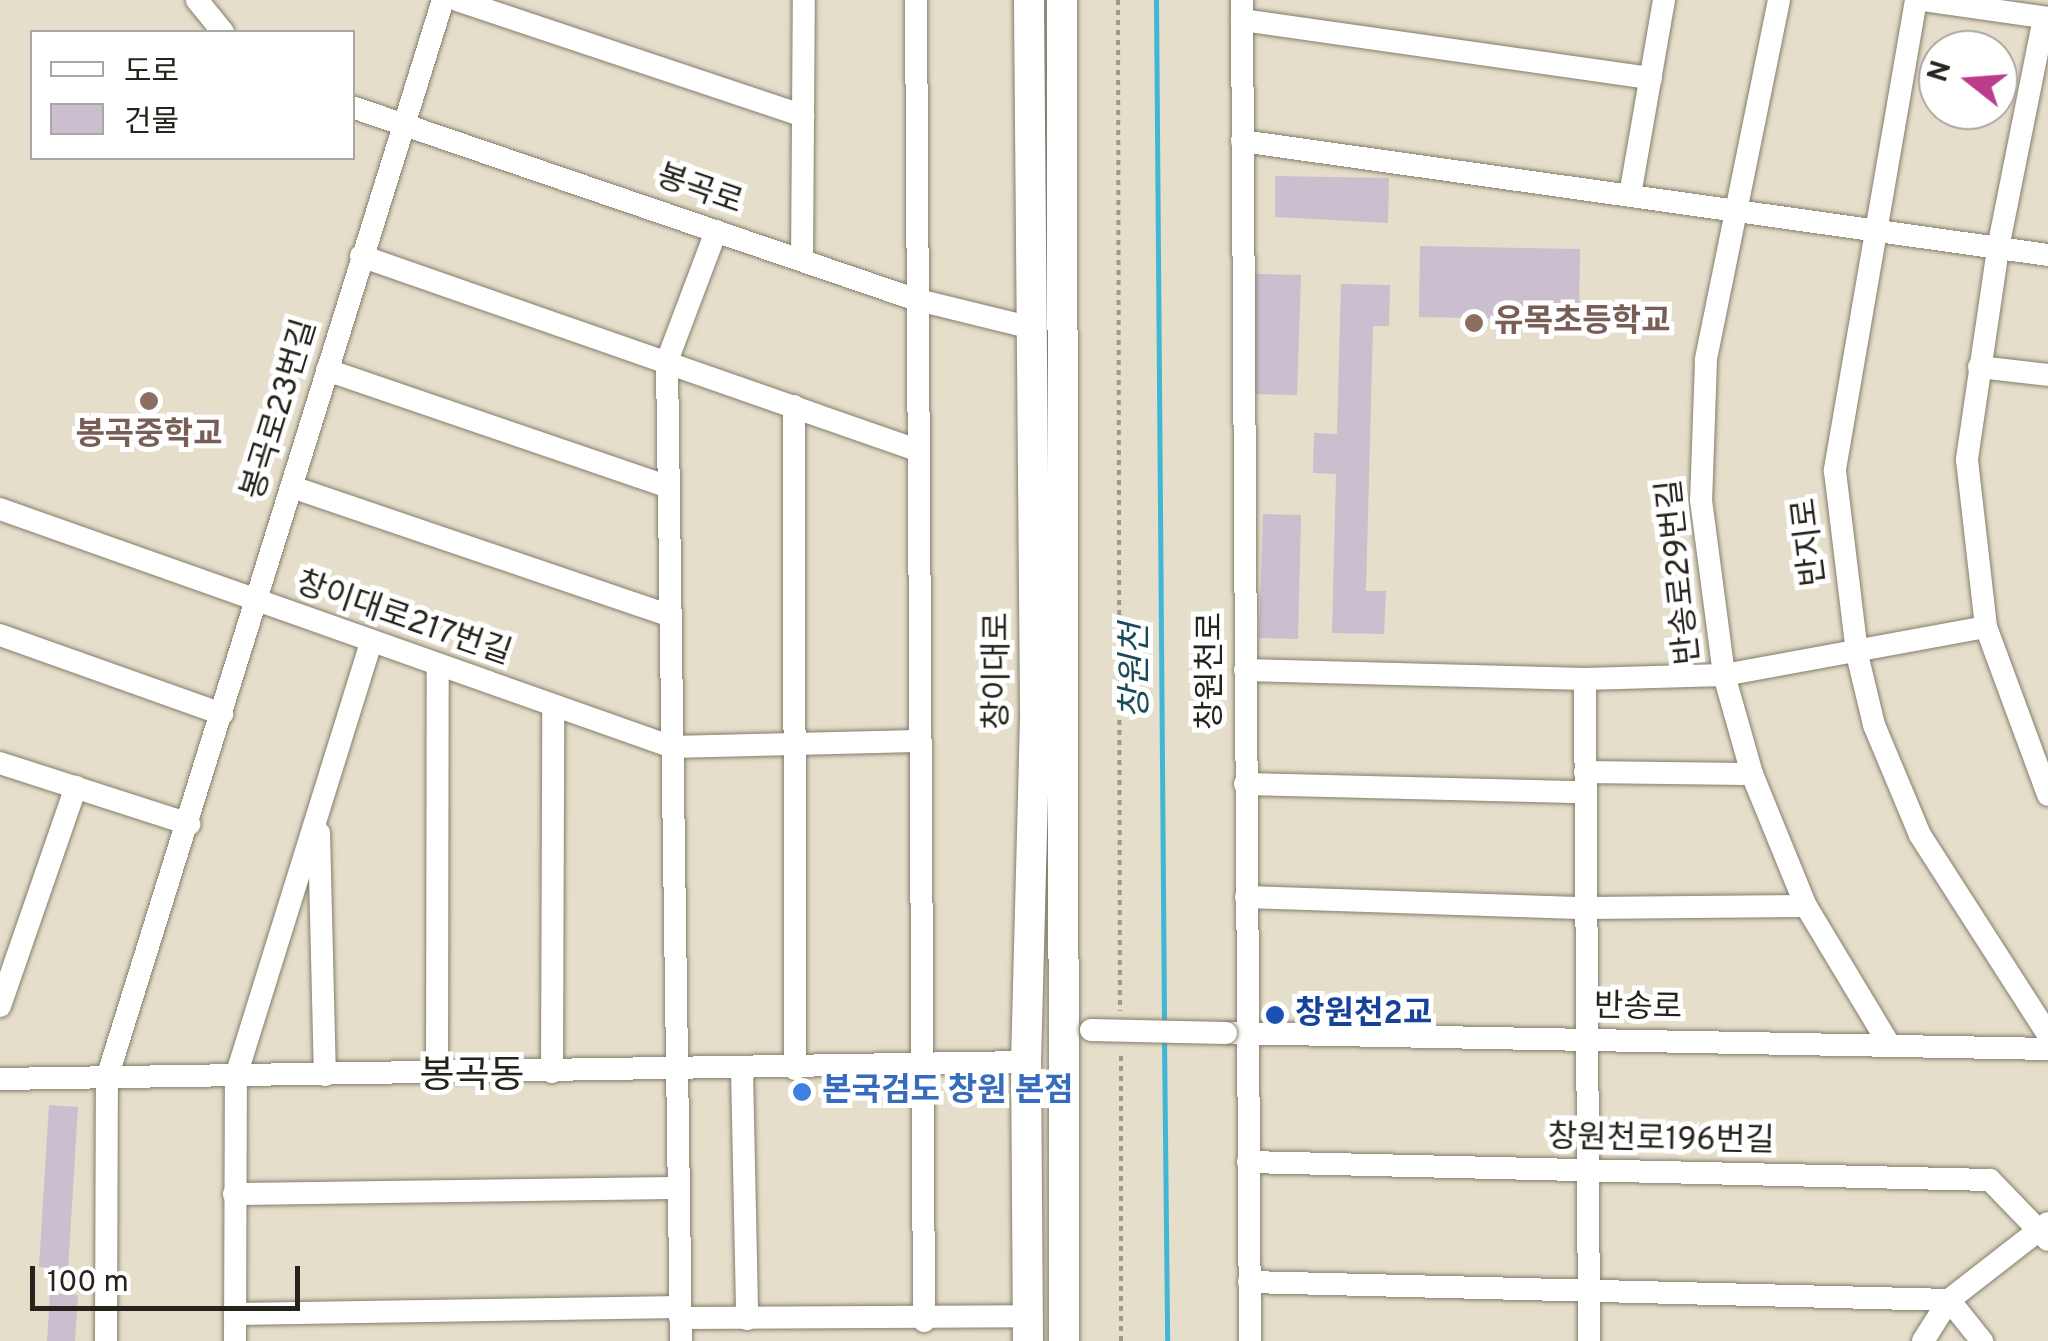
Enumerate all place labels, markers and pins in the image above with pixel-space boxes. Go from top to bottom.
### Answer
place label: 유목초등학교 [1494,304,1671,342]
marker: 유목초등학교 [1463,312,1485,334]
marker: 봉곡중학교 [138,390,160,412]
place label: 봉곡중학교 [75,417,223,455]
place label: 창원천2교 [1295,996,1432,1034]
marker: 창원천2교 [1264,1004,1286,1026]
place label: 본국검도 창원 본점 [822,1073,1074,1111]
marker: 본국검도 창원 본점 [791,1081,813,1103]

